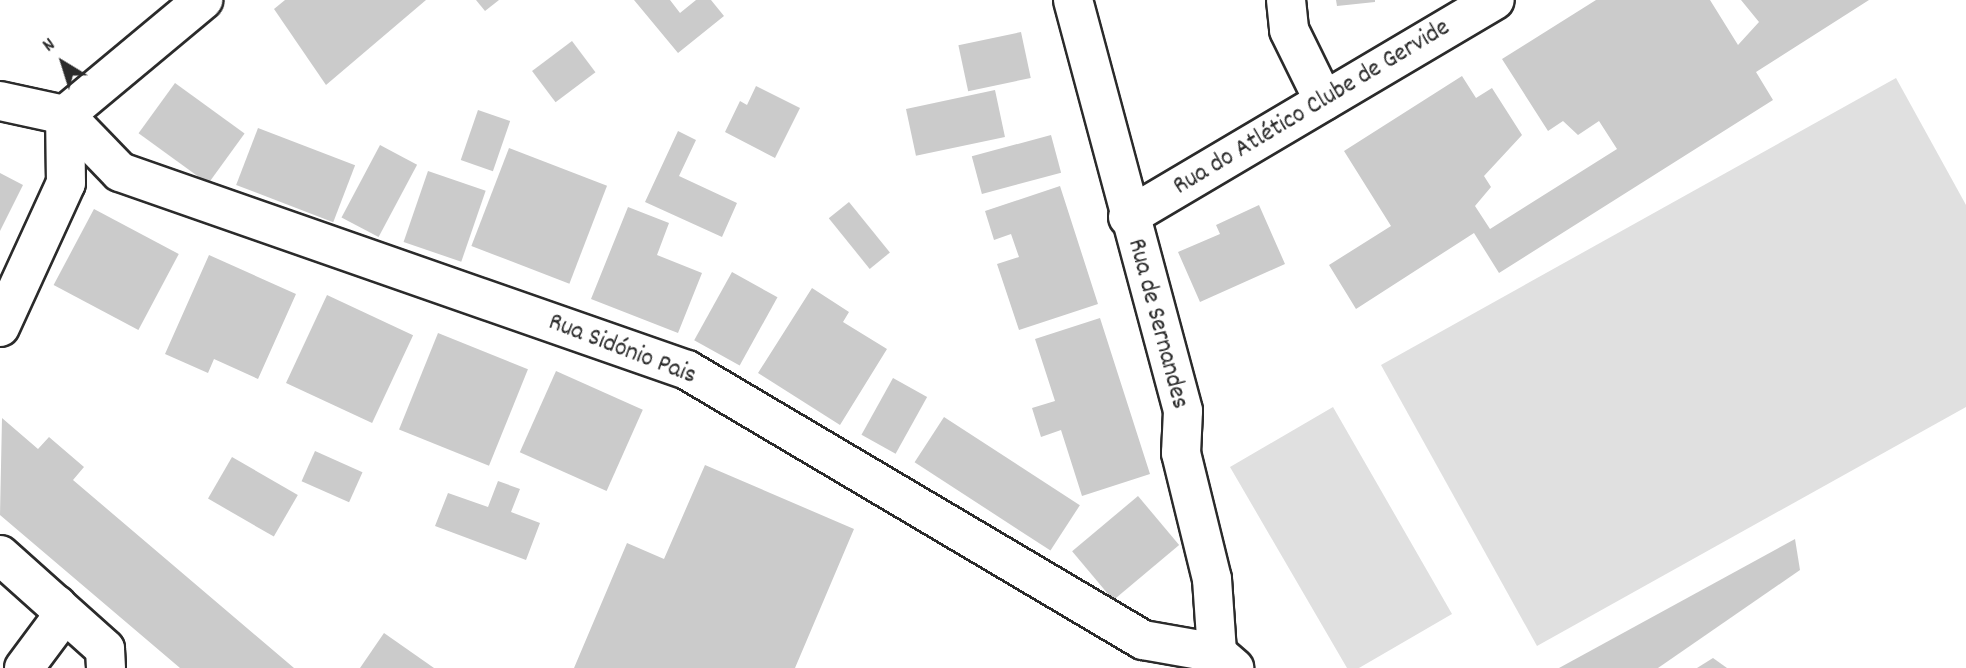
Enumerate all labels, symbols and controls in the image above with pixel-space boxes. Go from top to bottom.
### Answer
street label: Rua do Atlético Clube de Gervide [1168,13,1456,203]
north arrow [28,28,98,98]
text: N [38,33,62,60]
street label: Rua de Sernandes [1119,235,1195,413]
street label: Rua Sidónio Pais [544,307,700,393]

